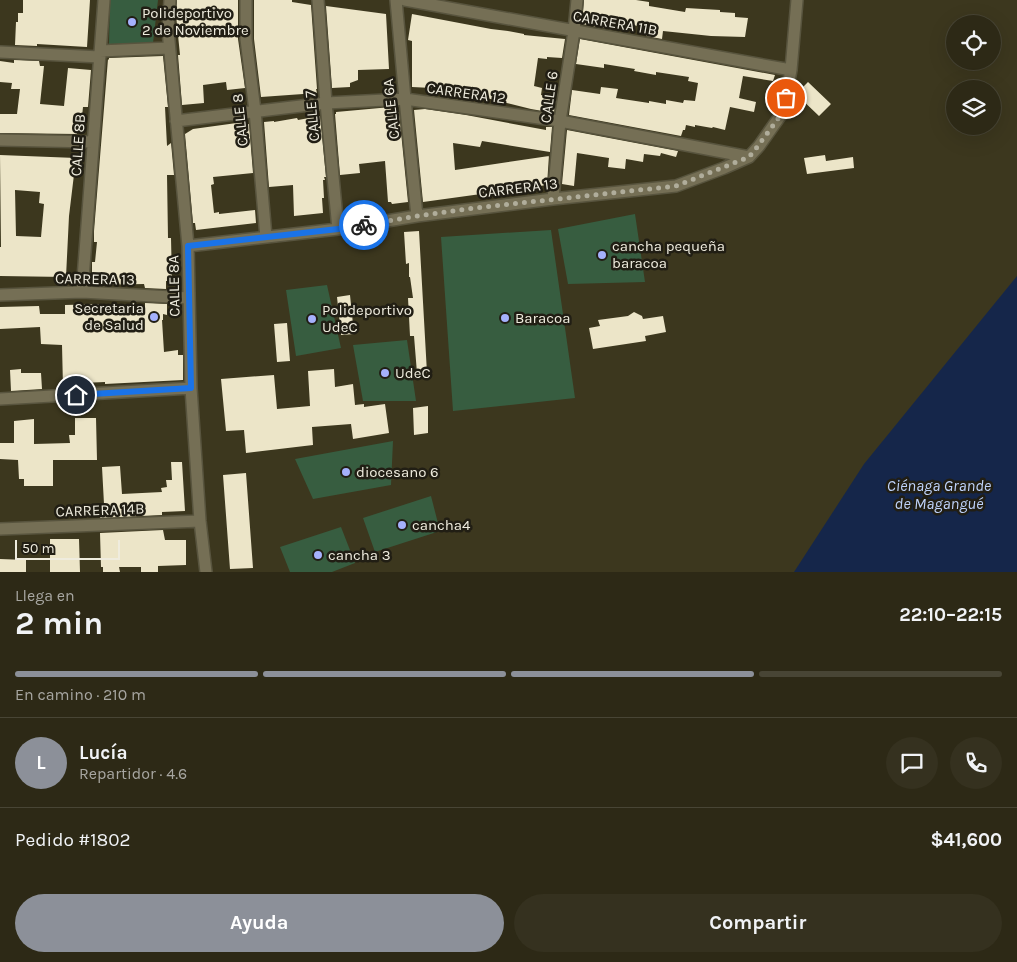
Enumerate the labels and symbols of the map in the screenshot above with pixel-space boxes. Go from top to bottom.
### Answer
place label: Polideportivo 2 de Noviembre [142,4,249,39]
street label: CARRERA 11B [571,7,659,39]
marker: Polideportivo 2 de Noviembre [126,16,138,28]
street label: CALLE 6 [536,70,562,124]
street label: CALLE 6A [379,77,403,140]
pin [765,77,807,119]
street label: CARRERA 12 [425,79,507,107]
street label: CALLE 7 [301,90,323,142]
street label: CALLE 8 [228,93,252,147]
street label: CALLE 8B [67,113,89,177]
street label: CARRERA 13 [477,174,559,202]
courier [339,200,389,250]
place label: cancha pequeña baracoa [612,237,725,272]
marker: cancha pequeña baracoa [596,249,608,261]
street label: CALLE 8A [164,255,184,317]
street label: CARRERA 13 [55,269,135,289]
place label: Secretaria de Salud [74,299,144,334]
place label: Polideportivo UdeC [322,301,412,336]
place label: Baracoa [515,309,570,327]
marker: Secretaria de Salud [148,311,160,323]
marker: Baracoa [499,312,511,324]
marker: Polideportivo UdeC [306,313,318,325]
place label: UdeC [395,364,431,382]
marker: UdeC [379,367,391,379]
pin [55,374,97,416]
place label: diocesano 6 [356,463,439,481]
marker: diocesano 6 [340,466,352,478]
water label: Ciénaga Grande de Magangué [887,476,992,513]
street label: CARRERA 14B [55,499,145,521]
place label: cancha4 [412,516,471,534]
marker: cancha4 [396,519,408,531]
scale bar [15,537,120,560]
place label: cancha 3 [328,546,391,564]
marker: cancha 3 [312,549,324,561]

